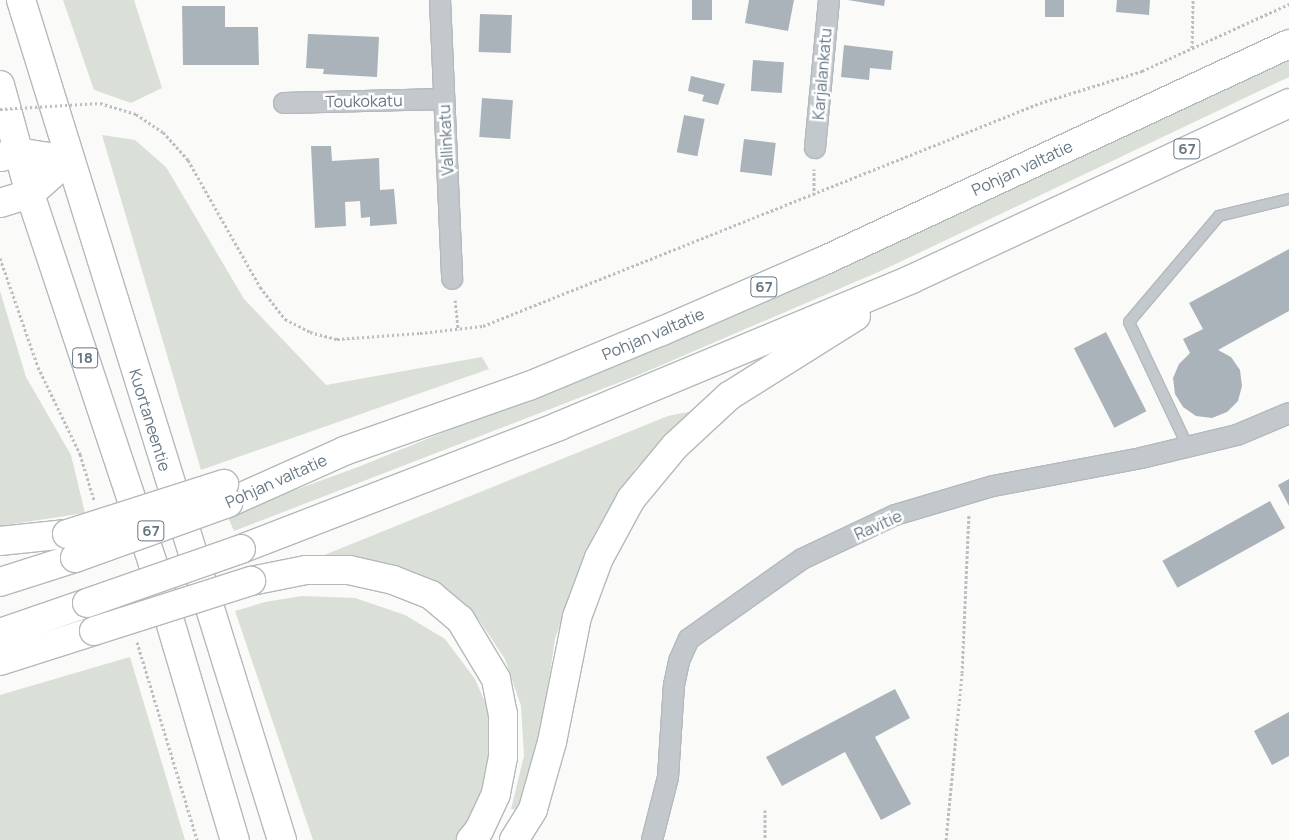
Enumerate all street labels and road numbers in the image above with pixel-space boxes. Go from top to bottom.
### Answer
street label: Karjalankatu [808,27,836,121]
street label: Toukokatu [325,91,403,111]
street label: Vallinkatu [435,104,457,176]
street label: Pohjan valtatie [968,136,1076,200]
road number: 67 [1173,136,1201,162]
road number: 67 [750,274,778,300]
street label: Pohjan valtatie [599,304,707,364]
road number: 18 [71,346,99,370]
street label: Kuortaneentie [125,367,175,473]
street label: Pohjan valtatie [222,450,330,512]
street label: Ravitie [851,506,905,544]
road number: 67 [137,518,165,544]

